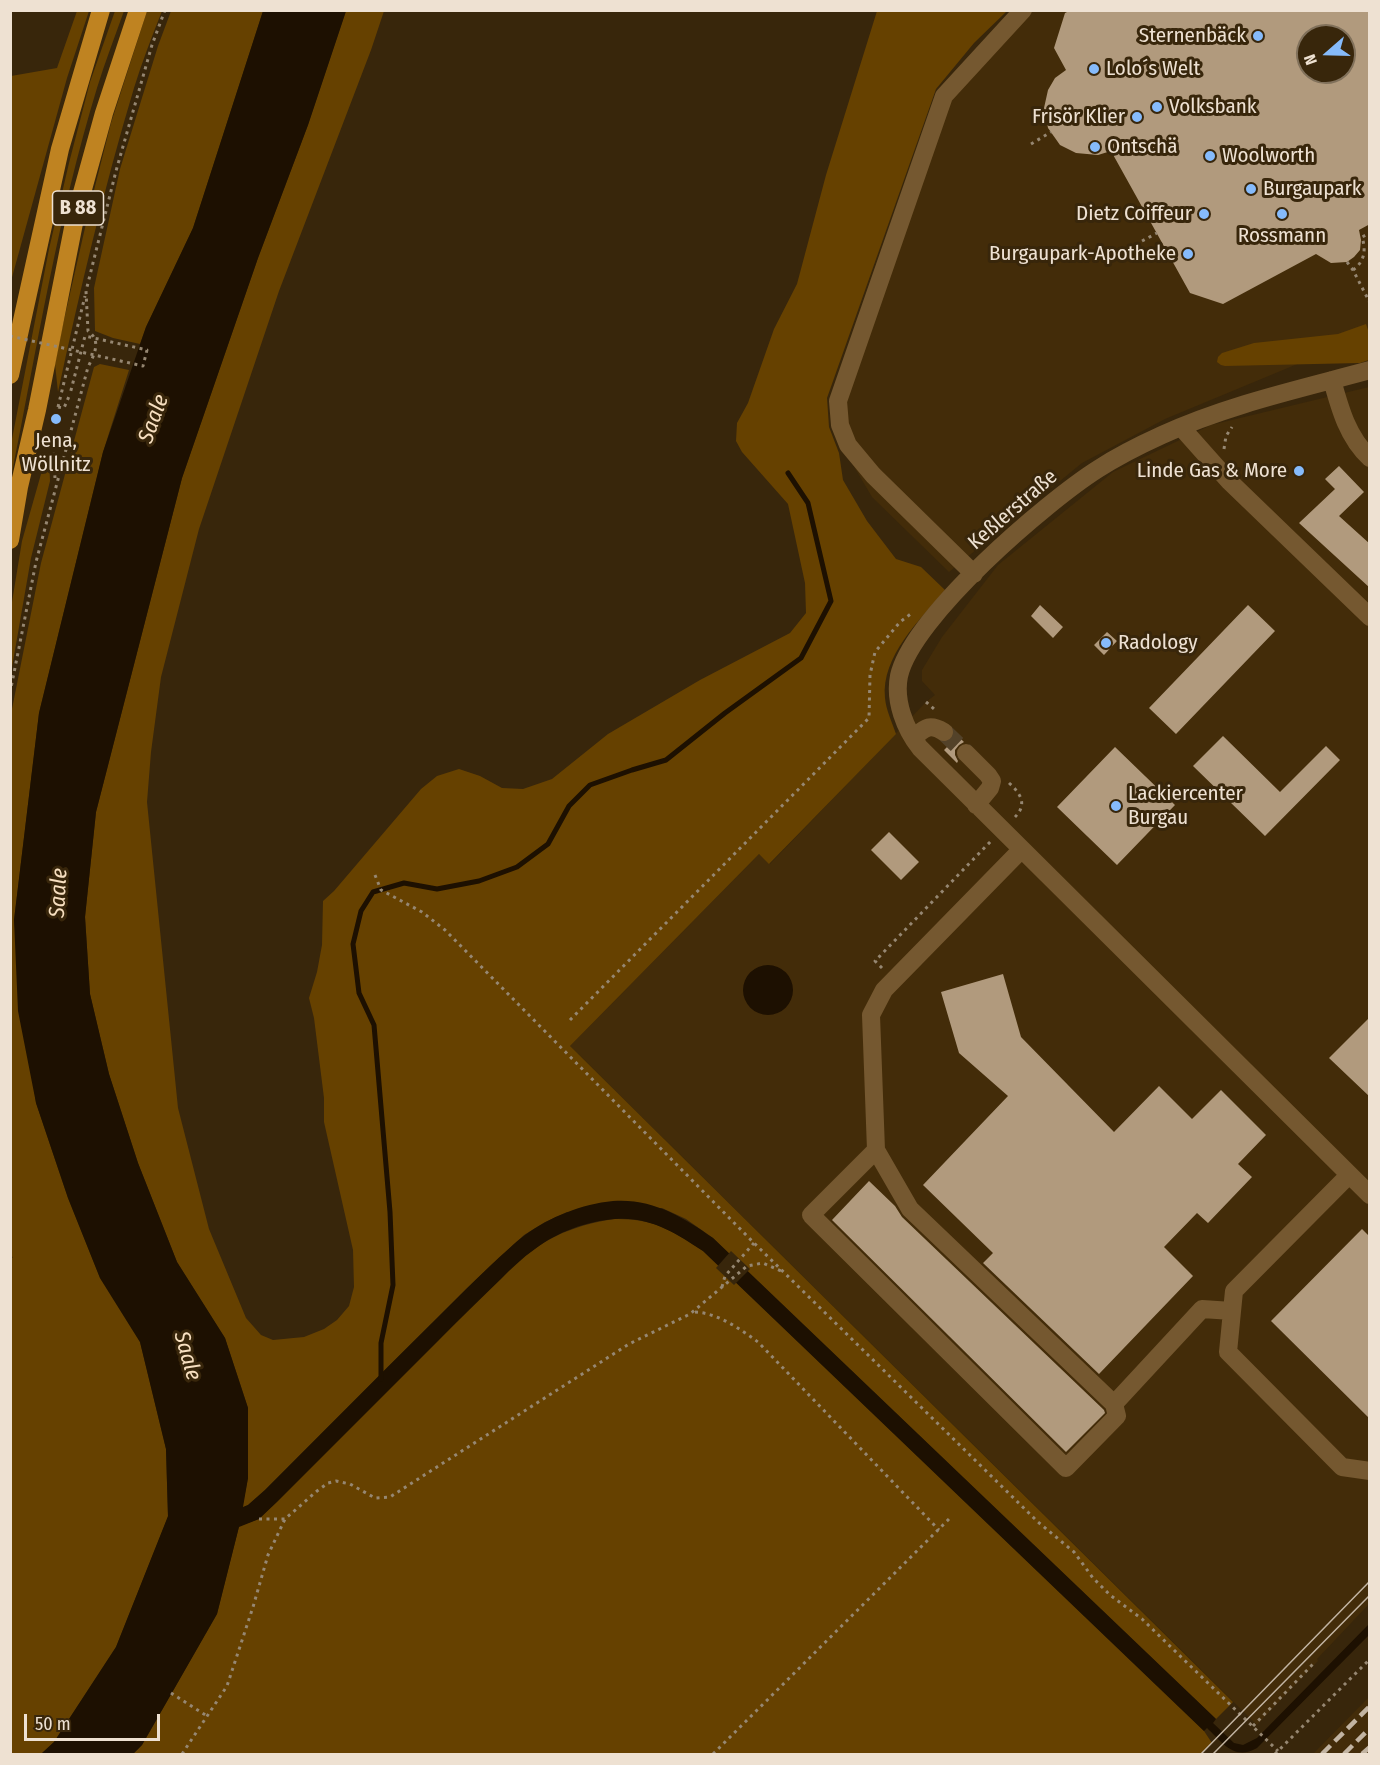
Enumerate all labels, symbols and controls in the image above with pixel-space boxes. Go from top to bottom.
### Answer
place label: Sternenbäck [1139,23,1246,49]
north arrow [1296,24,1356,84]
marker: Sternenbäck [1251,29,1265,43]
text: N [1300,52,1321,67]
place label: Lolo´s Welt [1106,56,1200,82]
marker: Lolo´s Welt [1087,62,1101,76]
place label: Volksbank [1169,94,1257,120]
marker: Volksbank [1150,100,1164,114]
place label: Frisör Klier [1032,104,1125,130]
marker: Frisör Klier [1130,110,1144,124]
place label: Ontschä [1107,134,1177,160]
marker: Ontschä [1088,140,1102,154]
place label: Woolworth [1222,143,1315,169]
marker: Woolworth [1203,149,1217,163]
place label: Burgaupark [1263,176,1362,202]
marker: Burgaupark [1244,182,1258,196]
road number: B 88 [52,191,104,225]
place label: Dietz Coiffeur [1076,201,1192,227]
marker: Dietz Coiffeur [1197,207,1211,221]
marker: Rossmann [1275,207,1289,221]
place label: Rossmann [1238,223,1326,249]
place label: Burgaupark-Apotheke [989,241,1176,267]
marker: Burgaupark-Apotheke [1181,247,1195,261]
water label: Saale [133,391,175,447]
marker: Jena, Wöllnitz [49,412,63,426]
place label: Jena, Wöllnitz [21,428,91,478]
place label: Linde Gas & More [1137,458,1287,484]
marker: Linde Gas & More [1292,464,1306,478]
street label: Keßlerstraße [963,465,1063,555]
place label: Radology [1118,630,1198,656]
marker: Radology [1099,636,1113,650]
place label: Lackiercenter Burgau [1128,781,1243,831]
marker: Lackiercenter Burgau [1109,799,1123,813]
water label: Saale [45,868,73,918]
water label: Saale [167,1328,207,1384]
scale bar [27,1702,164,1740]
text: 50 m [35,1713,71,1735]

